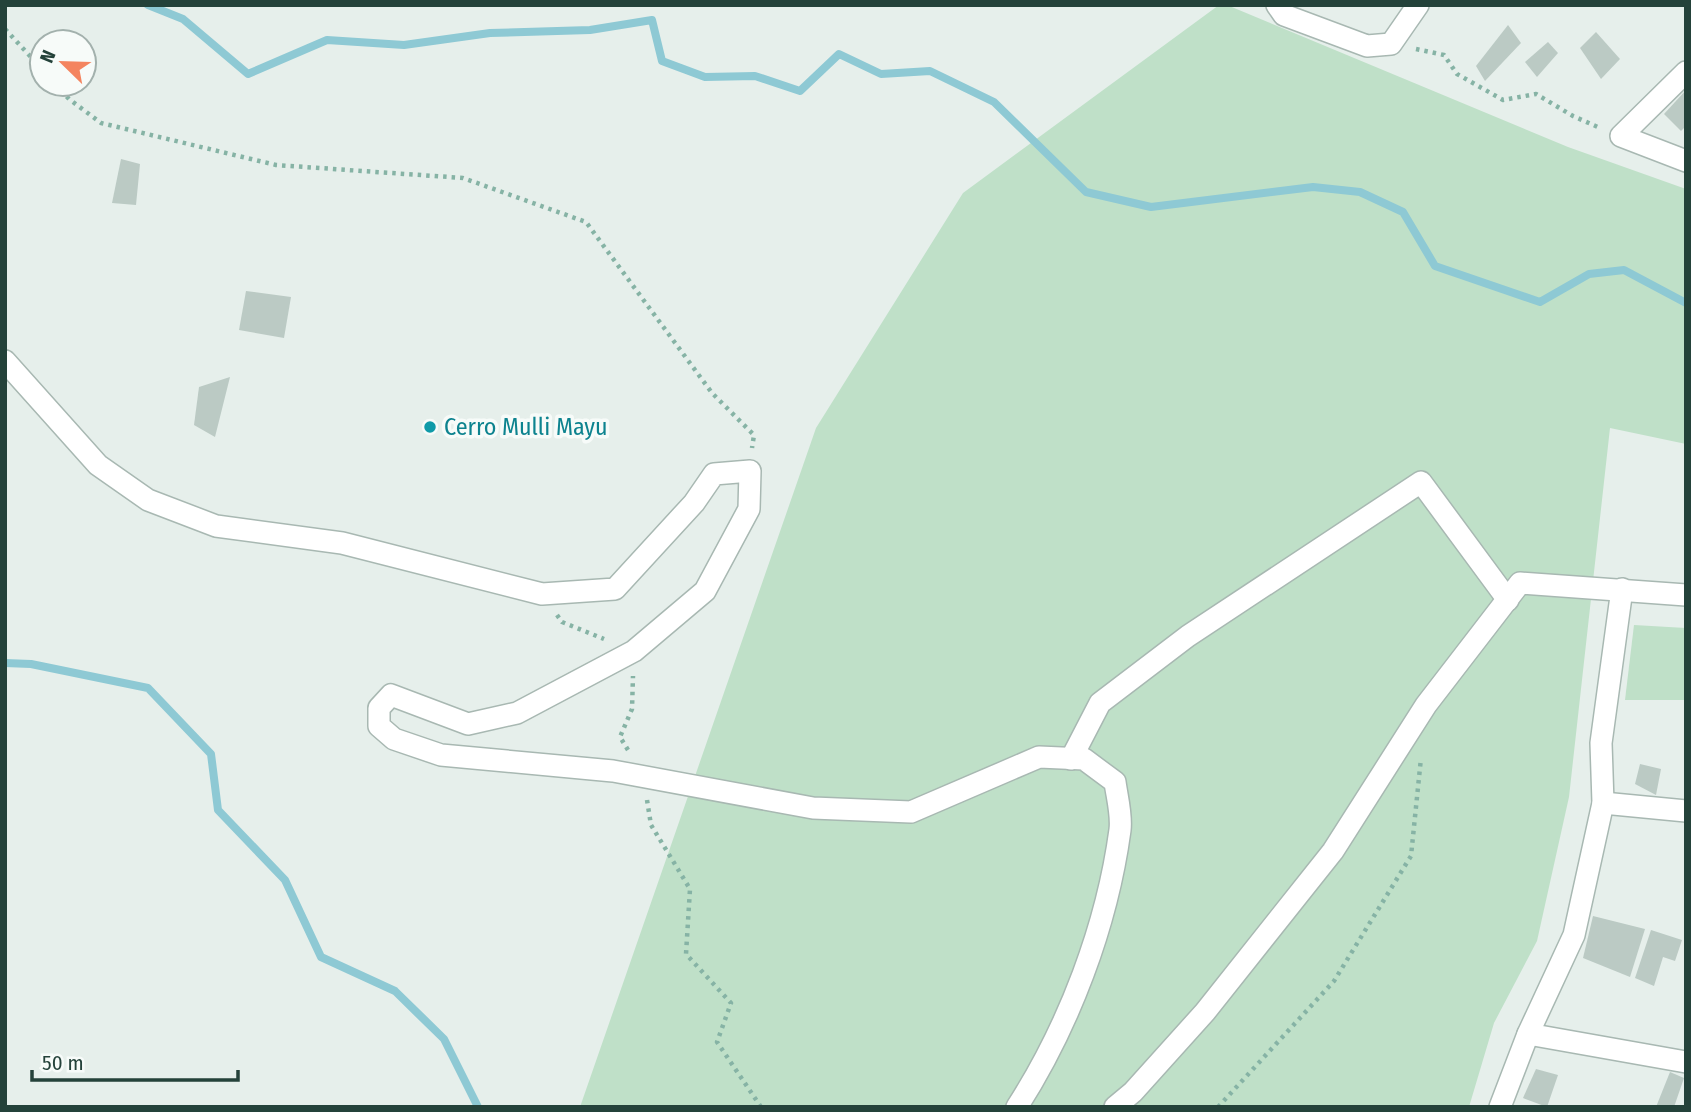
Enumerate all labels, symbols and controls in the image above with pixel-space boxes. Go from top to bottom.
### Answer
north arrow [28,28,98,98]
text: N [35,47,61,66]
place label: Cerro Mulli Mayu [444,413,608,441]
marker: Cerro Mulli Mayu [422,419,438,435]
scale bar [32,1038,238,1082]
text: 50 m [42,1050,84,1076]

